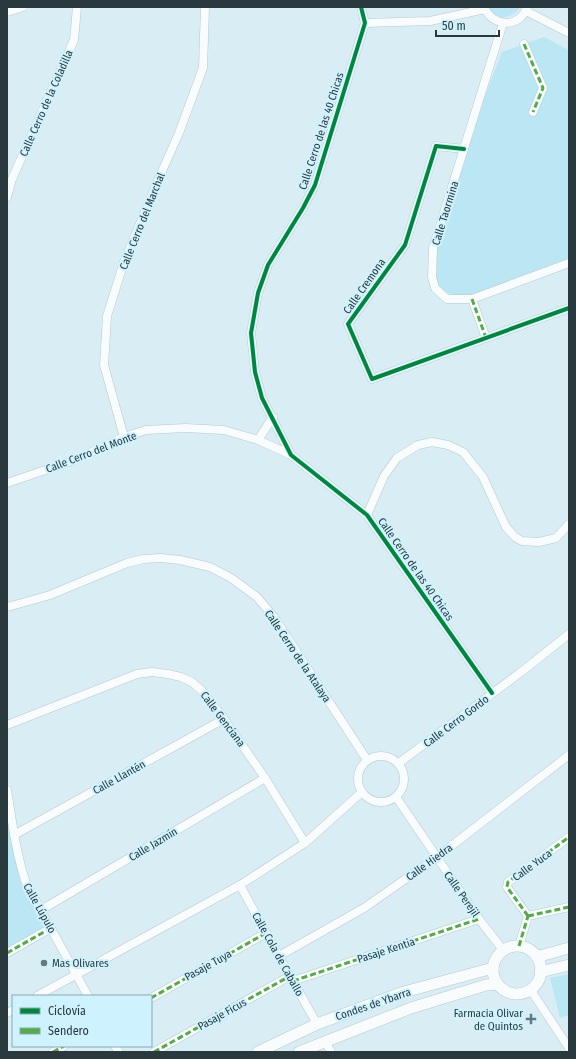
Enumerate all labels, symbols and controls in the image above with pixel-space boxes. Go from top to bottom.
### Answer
scale bar [436,12,499,38]
text: 50 m [442,19,466,33]
street label: Calle Cerro de la Coladilla [17,48,76,158]
street label: Calle Cerro de las 40 Chicas [296,71,347,192]
street label: Calle Cerro del Marchal [117,171,168,272]
street label: Calle Taormina [430,179,461,247]
street label: Calle Cremona [341,256,388,316]
street label: Calle Cerro del Monte [44,429,138,476]
street label: Calle Cerro de las 40 Chicas [375,515,456,624]
street label: Calle Cerro de la Atalaya [262,608,333,705]
street label: Calle Genciana [198,689,248,750]
street label: Calle Cerro Gordo [421,692,492,750]
street label: Calle Llantén [91,758,148,797]
street label: Calle Jazmín [127,825,180,864]
street label: Calle Hiedra [404,841,455,884]
street label: Calle Yuca [510,847,554,884]
street label: Calle Perejil [441,869,482,920]
street label: Calle Lúpulo [20,881,59,936]
street label: Calle Cola de Caballo [249,910,306,999]
street label: Pasaje Kentia [356,935,417,966]
street label: Pasaje Tuya [182,947,234,984]
place label: Mas Olivares [52,957,109,970]
marker: Mas Olivares [39,958,49,968]
street label: Condes de Ybarra [334,986,412,1023]
legend [12,995,152,1047]
street label: Pasaje Ficus [196,996,249,1033]
text: Ciclovía [48,1004,86,1018]
place label: Farmacia Olivar de Quintos [454,1007,523,1033]
marker: Farmacia Olivar de Quintos [526,1014,536,1024]
text: Sendero [48,1024,89,1038]

